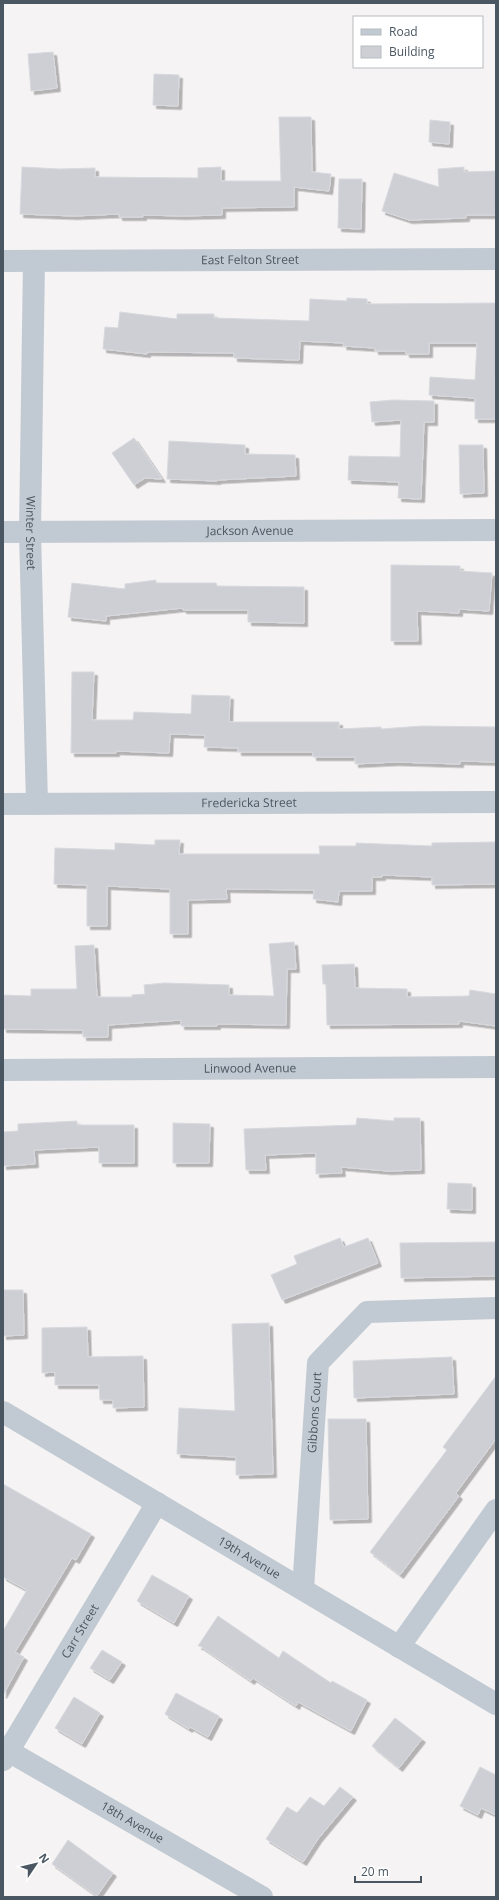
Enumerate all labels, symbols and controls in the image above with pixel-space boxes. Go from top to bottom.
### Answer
legend [353,16,483,68]
text: Road [389,23,418,40]
text: Building [389,43,435,60]
street label: East Felton Street [201,251,299,268]
street label: Winter Street [22,496,40,570]
street label: Jackson Avenue [205,522,294,539]
street label: Fredericka Street [201,794,297,811]
street label: Linwood Avenue [204,1059,297,1077]
street label: Gibbons Court [303,1371,325,1453]
street label: 19th Avenue [215,1532,284,1583]
street label: Carr Street [57,1601,103,1661]
street label: 18th Avenue [98,1797,167,1847]
north arrow [16,1844,56,1884]
text: N [36,1850,53,1866]
scale bar [355,1858,421,1884]
text: 20 m [361,1863,389,1880]

